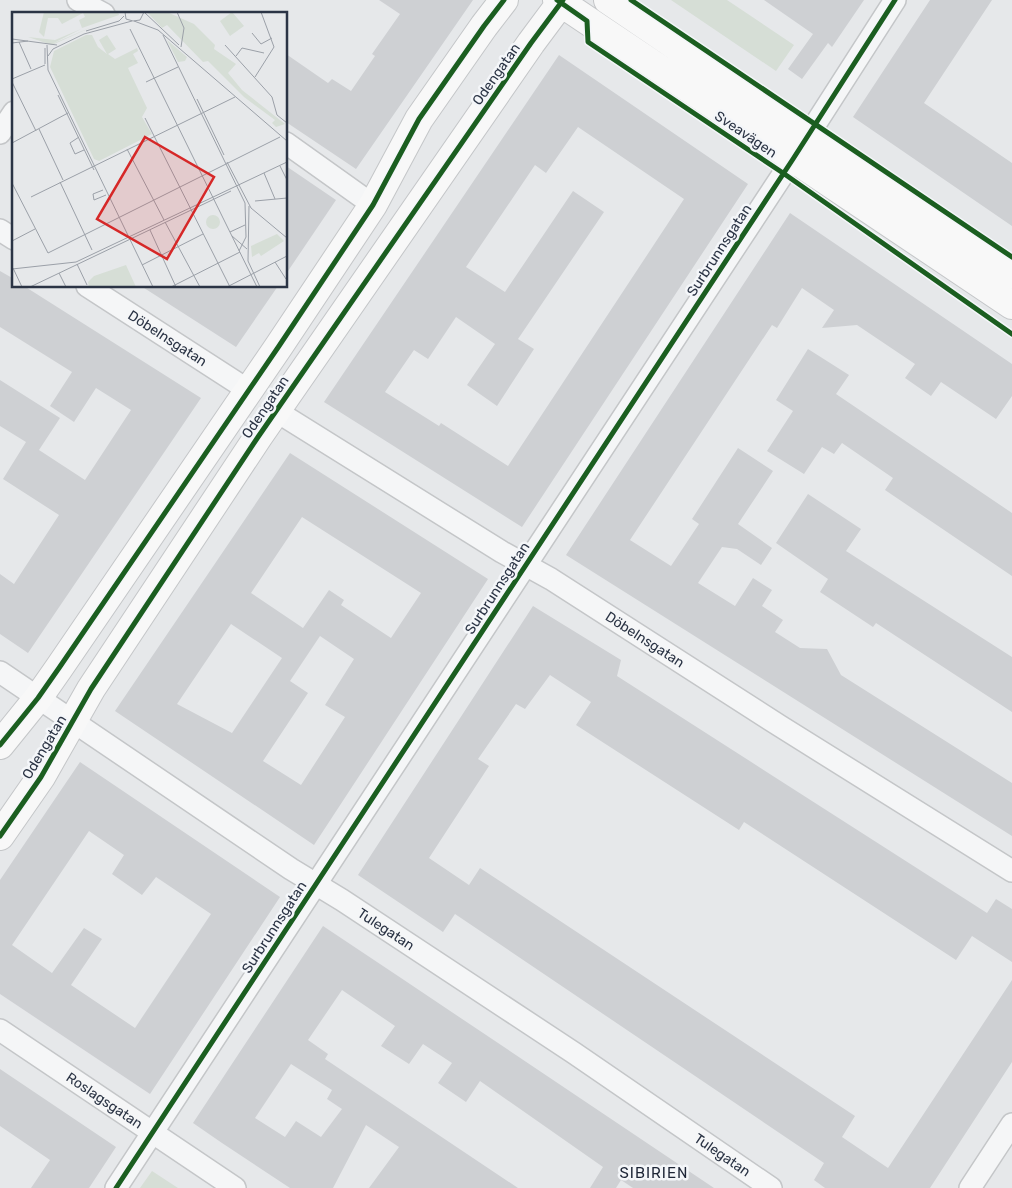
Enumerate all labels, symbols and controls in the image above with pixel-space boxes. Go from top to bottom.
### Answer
inset map [12,12,288,288]
street label: Odengatan [469,40,524,109]
street label: Sveavägen [711,107,780,161]
street label: Surbrunnsgatan [683,201,756,300]
street label: Döbelnsgatan [125,307,210,370]
street label: Odengatan [238,373,293,442]
street label: Surbrunnsgatan [461,539,534,638]
street label: Döbelnsgatan [602,608,687,671]
street label: Odengatan [19,712,70,782]
street label: Surbrunnsgatan [238,878,311,977]
street label: Tulegatan [354,905,417,954]
street label: Roslagsgatan [63,1069,146,1133]
street label: Tulegatan [691,1130,754,1180]
district label: SIBIRIEN [620,1164,688,1182]

